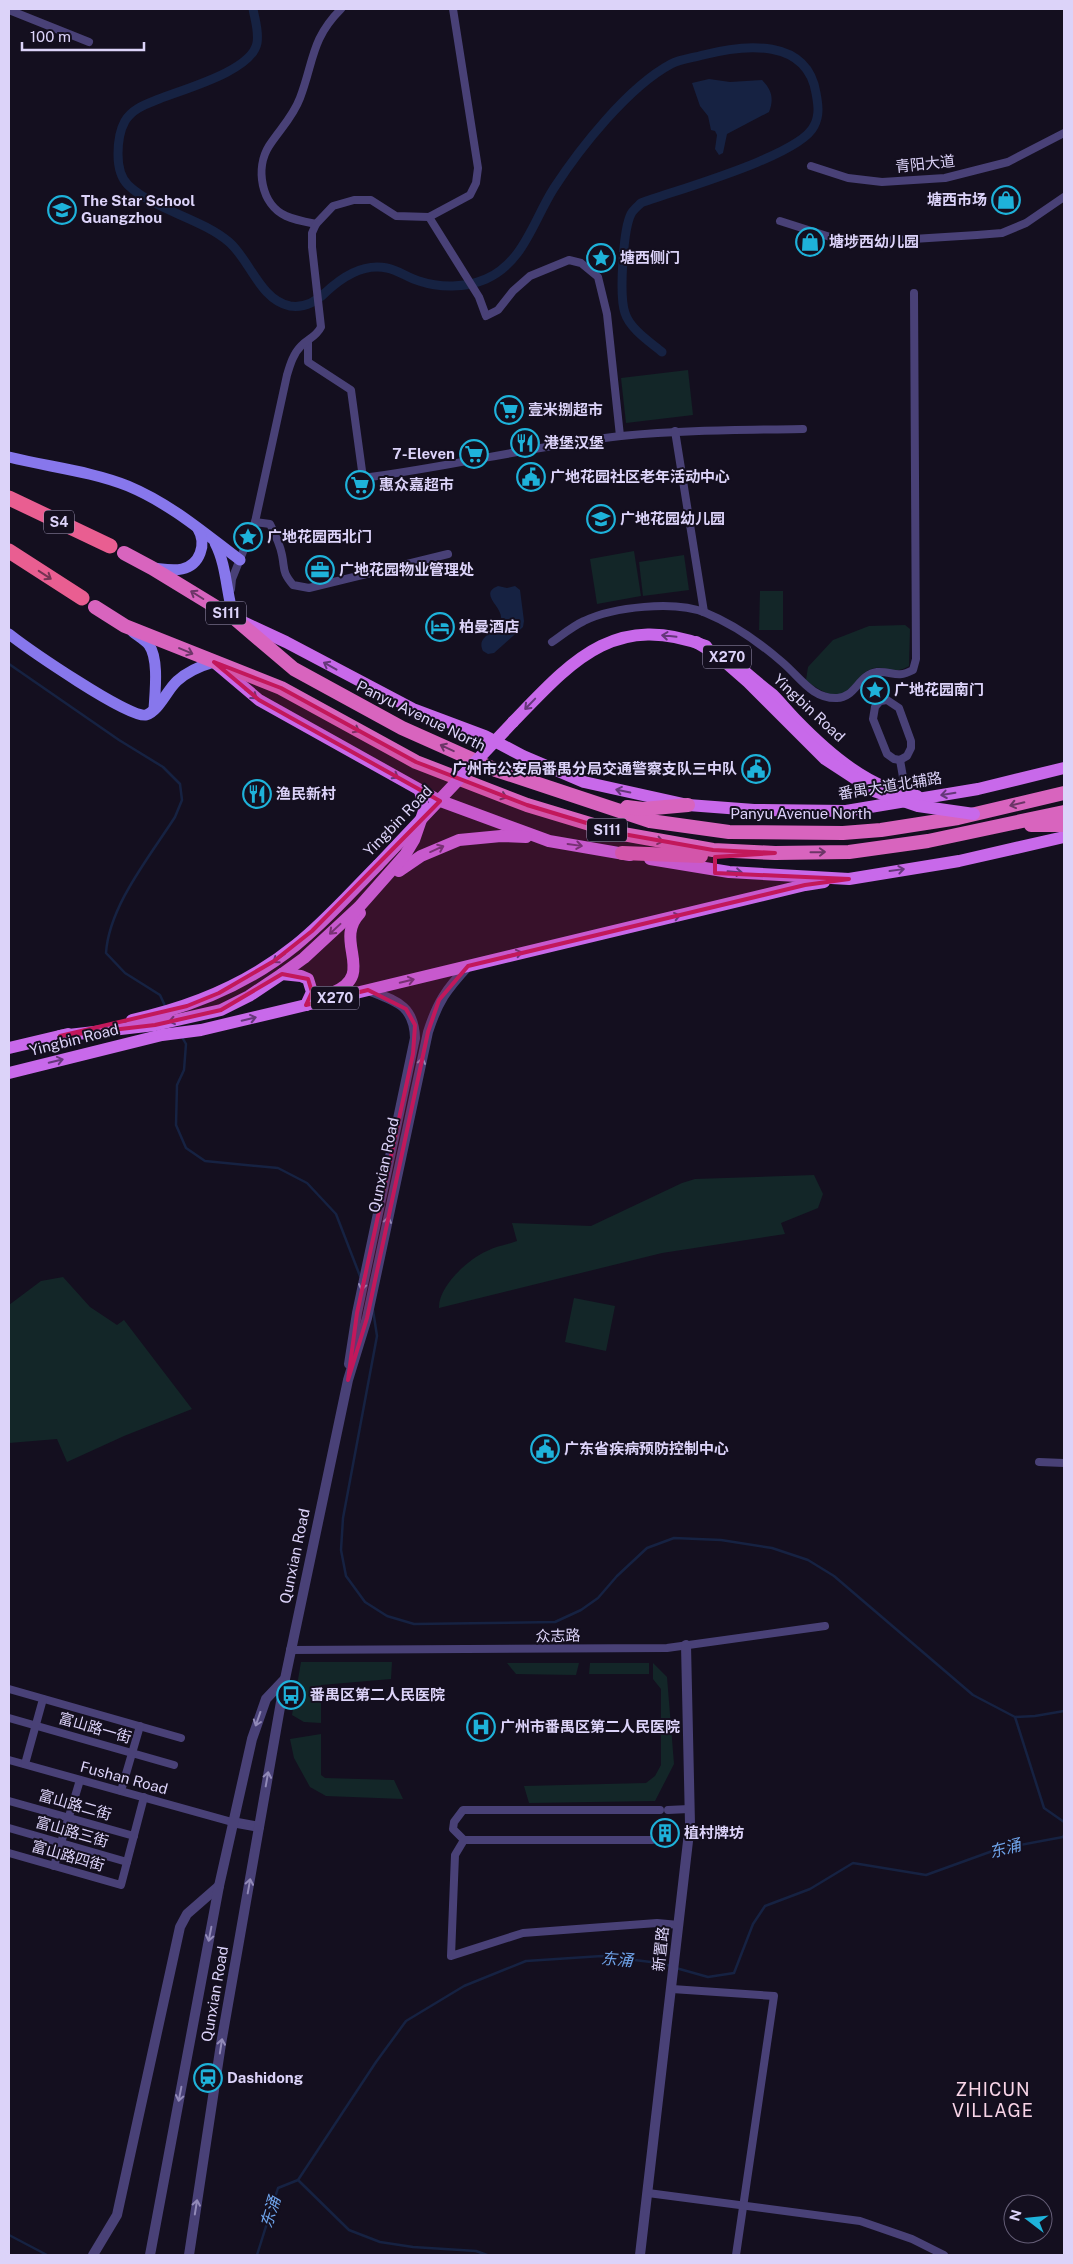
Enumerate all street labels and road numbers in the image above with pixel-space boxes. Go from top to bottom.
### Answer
street label: 青阳大道 [894,152,956,175]
road number: S4 [44,511,74,534]
road number: S111 [206,602,246,624]
road number: X270 [703,646,751,669]
street label: Yingbin Road [770,670,849,745]
street label: Panyu Avenue North [354,677,488,754]
street label: 番禺大道北辅路 [837,769,943,802]
street label: Yingbin Road [360,782,435,859]
street label: Panyu Avenue North [730,805,872,822]
road number: S111 [587,818,627,842]
road number: X270 [311,986,359,1010]
street label: Yingbin Road [28,1020,120,1059]
street label: Qunxian Road [365,1116,402,1214]
street label: Qunxian Road [276,1507,313,1605]
street label: 众志路 [535,1627,581,1644]
street label: 富山路一街 [57,1709,134,1746]
street label: Fushan Road [79,1758,170,1797]
street label: 富山路二街 [37,1786,114,1823]
street label: 富山路三街 [34,1813,111,1850]
street label: 富山路四街 [30,1837,107,1874]
street label: 新置路 [650,1926,671,1972]
street label: Qunxian Road [198,1945,231,2043]

